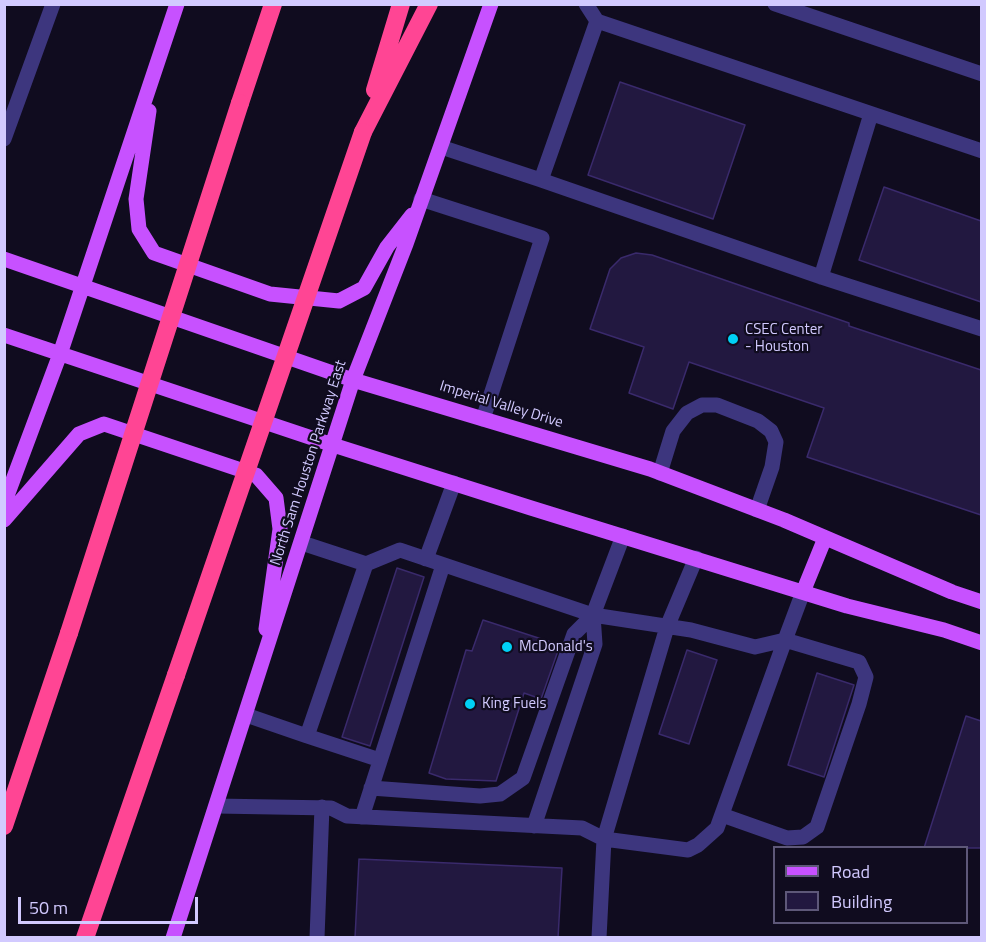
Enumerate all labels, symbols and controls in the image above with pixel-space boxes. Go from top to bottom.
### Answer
place label: CSEC Center - Houston [745,321,823,356]
marker: CSEC Center - Houston [726,332,740,346]
street label: North Sam Houston Parkway East [267,358,351,568]
street label: Imperial Valley Drive [437,378,565,432]
place label: McDonald's [519,638,593,656]
marker: McDonald's [500,640,514,654]
place label: King Fuels [482,695,546,713]
marker: King Fuels [463,697,477,711]
legend [773,846,968,924]
text: Road [831,858,870,885]
scale bar [21,885,201,923]
text: Building [831,888,892,915]
text: 50 m [29,894,68,921]

